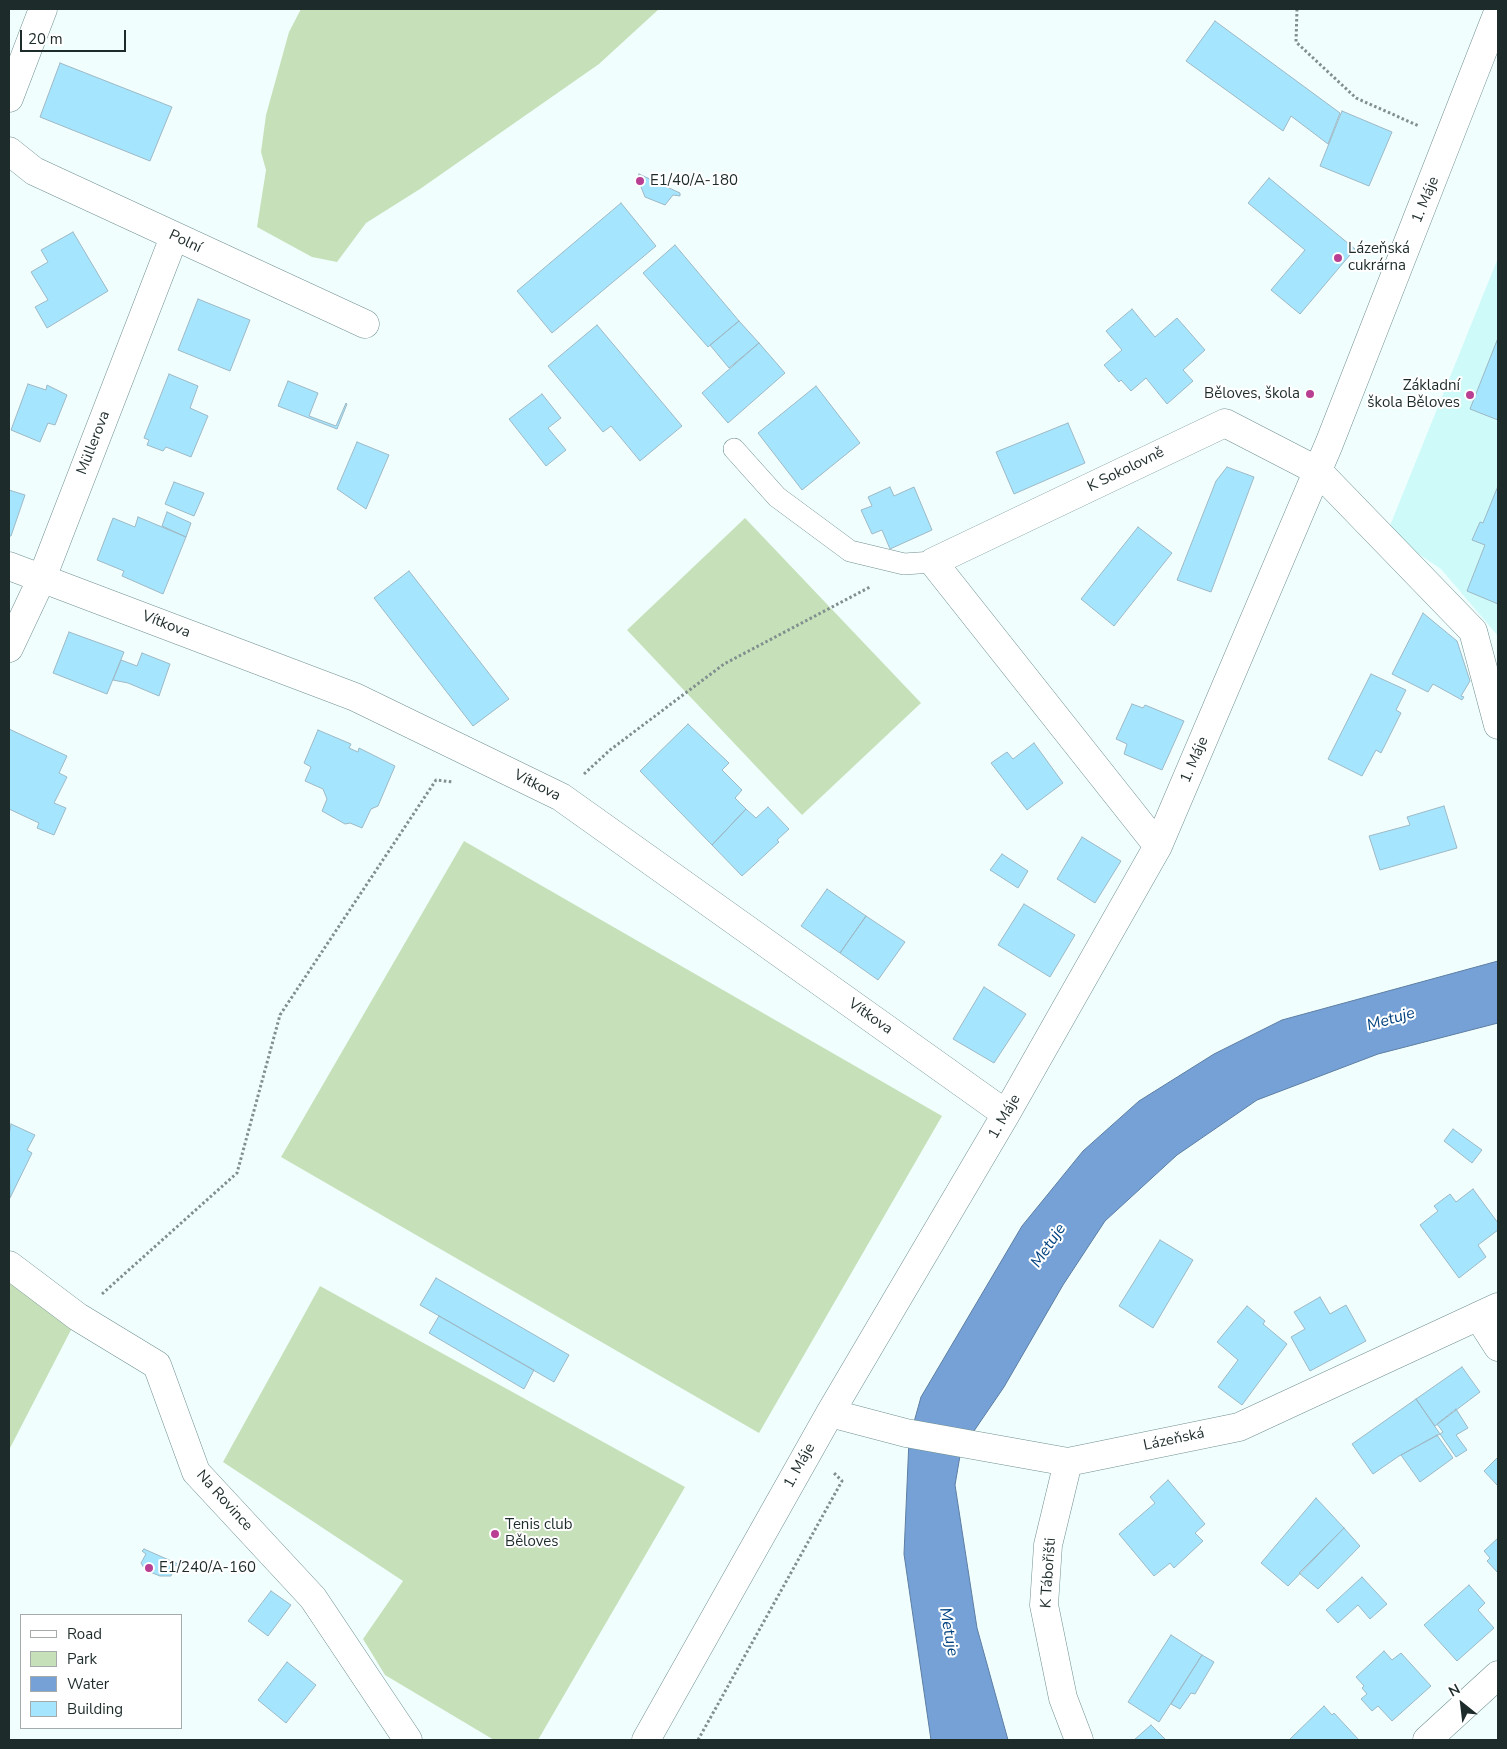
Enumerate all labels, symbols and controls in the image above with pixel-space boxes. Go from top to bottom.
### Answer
scale bar [22,20,129,52]
text: 20 m [28,29,63,49]
place label: E1/40/A-180 [650,172,738,190]
street label: 1. Máje [1409,174,1443,226]
marker: E1/40/A-180 [634,175,646,187]
street label: Polní [166,227,204,257]
place label: Lázeňská cukrárna [1348,240,1410,275]
marker: Lázeňská cukrárna [1332,252,1344,264]
place label: Základní škola Běloves [1367,377,1460,412]
place label: Běloves, škola [1204,385,1300,403]
marker: Běloves, škola [1304,388,1316,400]
marker: Základní škola Běloves [1464,389,1476,401]
street label: Müllerova [74,408,114,478]
street label: K Sokolovně [1085,444,1167,496]
street label: Vítkova [139,608,193,642]
street label: 1. Máje [1177,734,1213,786]
street label: Vítkova [511,767,563,805]
street label: Vítkova [844,995,896,1039]
water label: Metuje [1365,1004,1417,1036]
street label: 1. Máje [985,1091,1025,1143]
water label: Metuje [1027,1220,1071,1272]
street label: Lázeňská [1142,1425,1206,1455]
street label: 1. Máje [780,1440,820,1492]
street label: Na Rovince [192,1467,256,1535]
place label: Tenis club Běloves [505,1516,572,1551]
marker: Tenis club Běloves [489,1528,501,1540]
street label: K Tábořišti [1038,1537,1060,1609]
place label: E1/240/A-160 [159,1559,256,1577]
marker: E1/240/A-160 [143,1562,155,1574]
water label: Metuje [934,1606,962,1658]
legend [20,1614,182,1729]
text: Road [67,1624,102,1644]
text: Park [67,1649,97,1669]
text: Water [67,1674,109,1694]
north arrow [1437,1679,1487,1729]
text: N [1445,1680,1464,1701]
text: Building [67,1699,123,1719]

